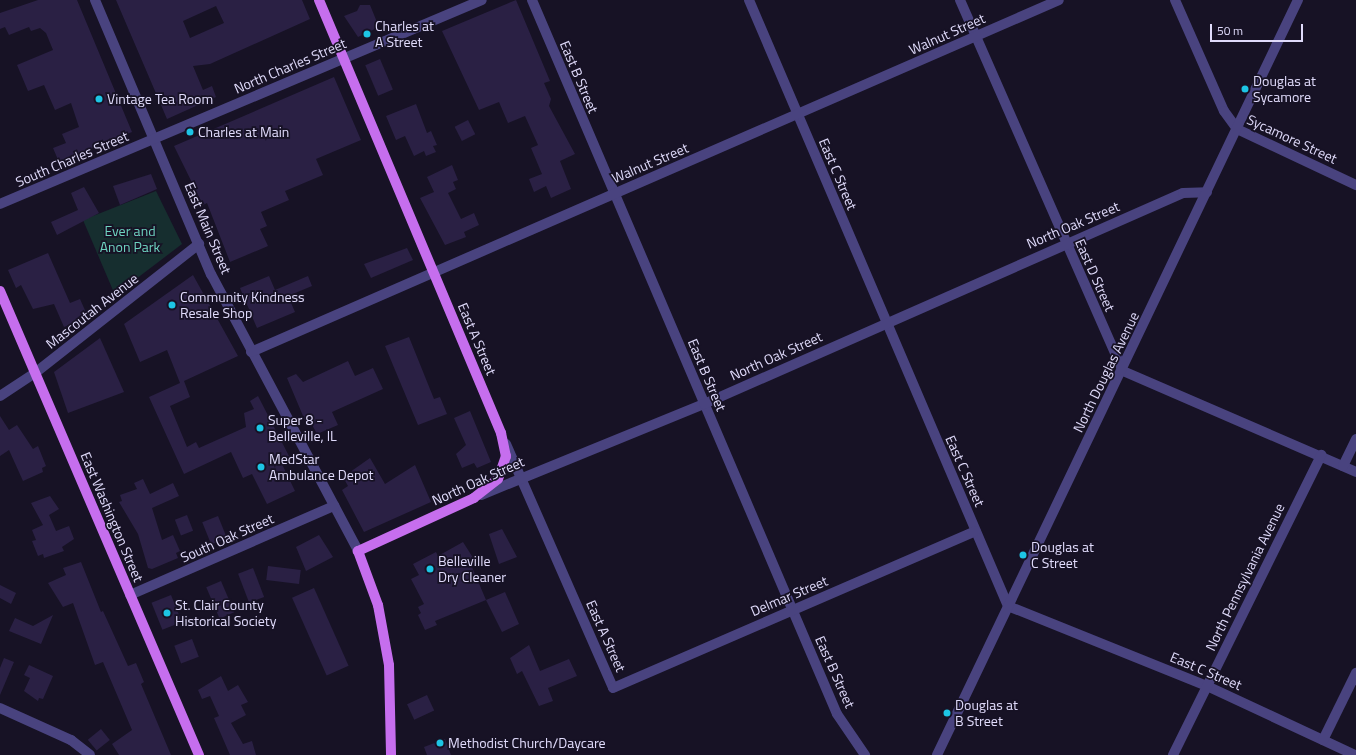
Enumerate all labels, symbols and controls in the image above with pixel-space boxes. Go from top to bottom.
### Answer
street label: Walnut Street [906,10,988,58]
scale bar [1212,16,1305,42]
place label: Charles at A Street [375,18,434,50]
text: 50 m [1217,21,1243,40]
marker: Charles at A Street [362,29,372,39]
street label: North Charles Street [231,35,349,97]
street label: East B Street [556,38,602,116]
place label: Douglas at Sycamore [1253,73,1316,106]
marker: Douglas at Sycamore [1240,84,1250,94]
place label: Vintage Tea Room [107,91,213,107]
marker: Vintage Tea Room [94,94,104,104]
street label: Sycamore Street [1244,111,1340,167]
place label: Charles at Main [198,124,289,140]
marker: Charles at Main [185,127,195,137]
street label: South Charles Street [13,128,131,190]
street label: East C Street [815,136,861,212]
street label: Walnut Street [609,139,691,187]
street label: East Main Street [181,180,235,276]
street label: North Oak Street [1024,198,1122,252]
park label: Ever and Anon Park [100,223,160,256]
street label: East D Street [1072,236,1118,314]
street label: Mascoutah Avenue [43,270,141,352]
place label: Community Kindness Resale Shop [180,289,305,322]
marker: Community Kindness Resale Shop [167,300,177,310]
street label: East A Street [454,300,500,378]
street label: North Douglas Avenue [1070,309,1142,435]
street label: North Oak Street [727,328,825,384]
street label: East B Street [684,336,730,414]
place label: Super 8 - Belleville, IL [268,412,337,444]
marker: Super 8 - Belleville, IL [255,423,265,433]
street label: East C Street [942,433,988,509]
street label: East Washington Street [77,450,147,584]
place label: MedStar Ambulance Depot [269,451,374,484]
street label: North Oak Street [429,453,527,509]
marker: MedStar Ambulance Depot [256,462,266,472]
street label: North Pennsylvania Avenue [1202,501,1288,653]
street label: South Oak Street [178,510,276,566]
place label: Douglas at C Street [1031,539,1094,572]
marker: Douglas at C Street [1018,550,1028,560]
place label: Belleville Dry Cleaner [438,553,506,586]
marker: Belleville Dry Cleaner [425,564,435,574]
street label: Delmar Street [748,572,830,620]
place label: St. Clair County Historical Society [175,597,277,630]
street label: East A Street [583,598,629,674]
marker: St. Clair County Historical Society [162,608,172,618]
street label: East B Street [812,633,858,711]
street label: East C Street [1168,648,1244,694]
place label: Douglas at B Street [955,697,1018,730]
marker: Douglas at B Street [942,708,952,718]
place label: Methodist Church/Daycare [448,735,606,751]
marker: Methodist Church/Daycare [435,738,445,748]

